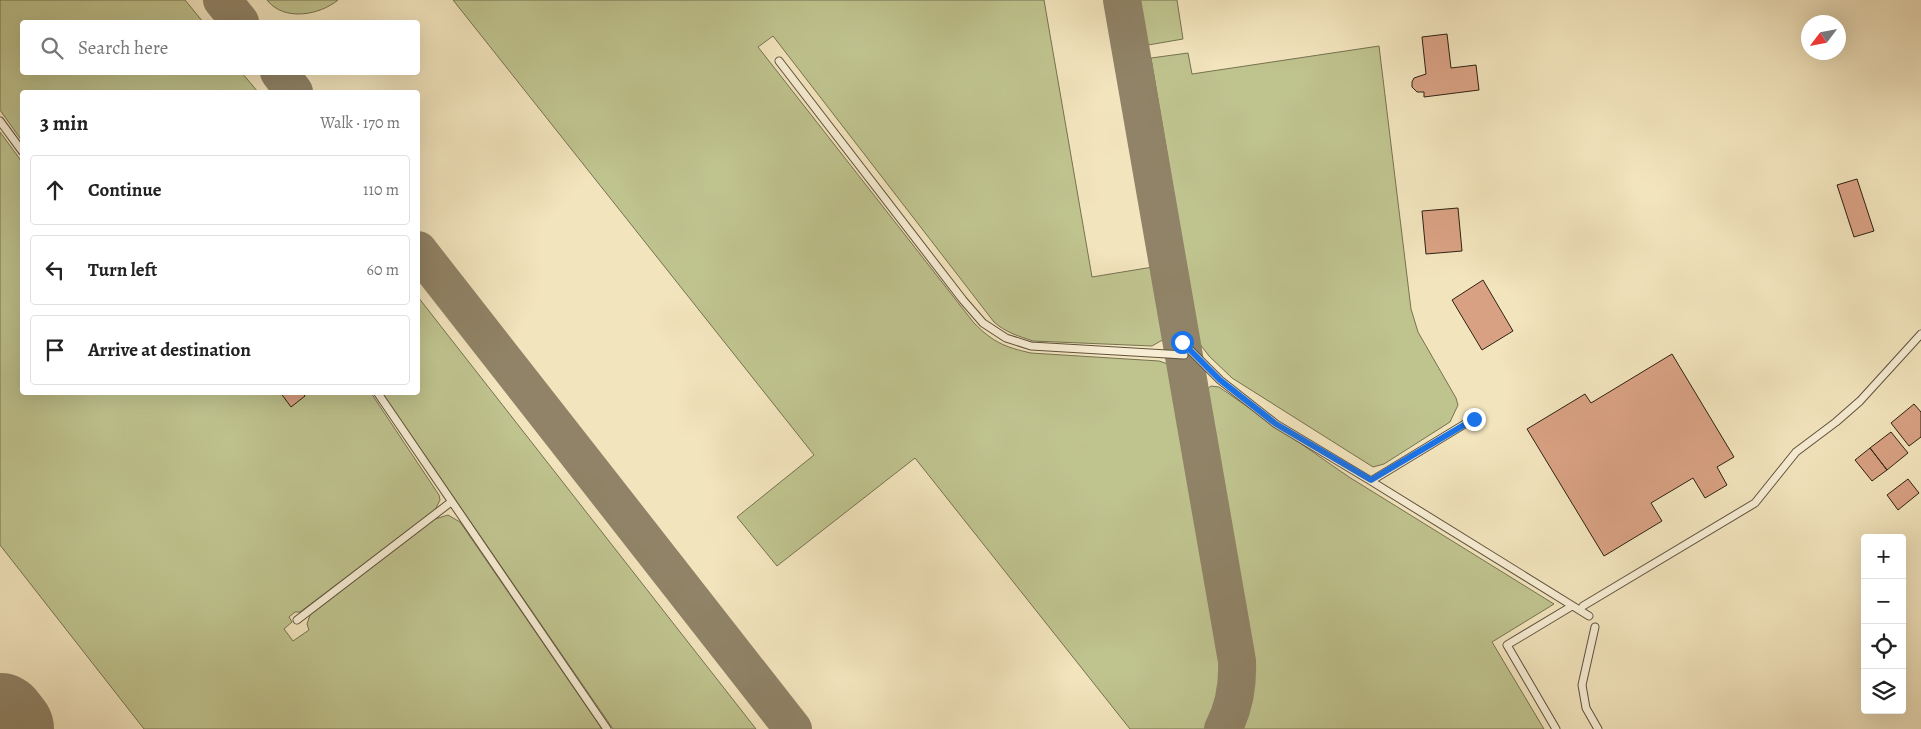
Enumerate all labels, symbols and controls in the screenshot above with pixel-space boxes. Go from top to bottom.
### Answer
north arrow [1801,15,1846,60]
search box [20,20,420,75]
icon: search [38,34,66,62]
text: Search here [78,35,168,61]
text: 3 min [40,109,88,137]
text: Walk · 170 m [320,112,400,134]
icon: ahead [41,176,69,204]
text: Continue [88,177,162,203]
text: 110 m [363,179,399,201]
icon: left [41,256,69,284]
text: Turn left [88,257,157,283]
text: 60 m [367,259,399,281]
route start [1171,331,1194,354]
icon: arrive [41,336,69,364]
text: Arrive at destination [88,337,251,363]
route end [1463,408,1486,431]
map controls [1861,534,1906,714]
button: + [1861,534,1906,579]
button: − [1861,579,1906,624]
button: locate [1861,624,1906,669]
button: layers [1861,669,1906,714]

